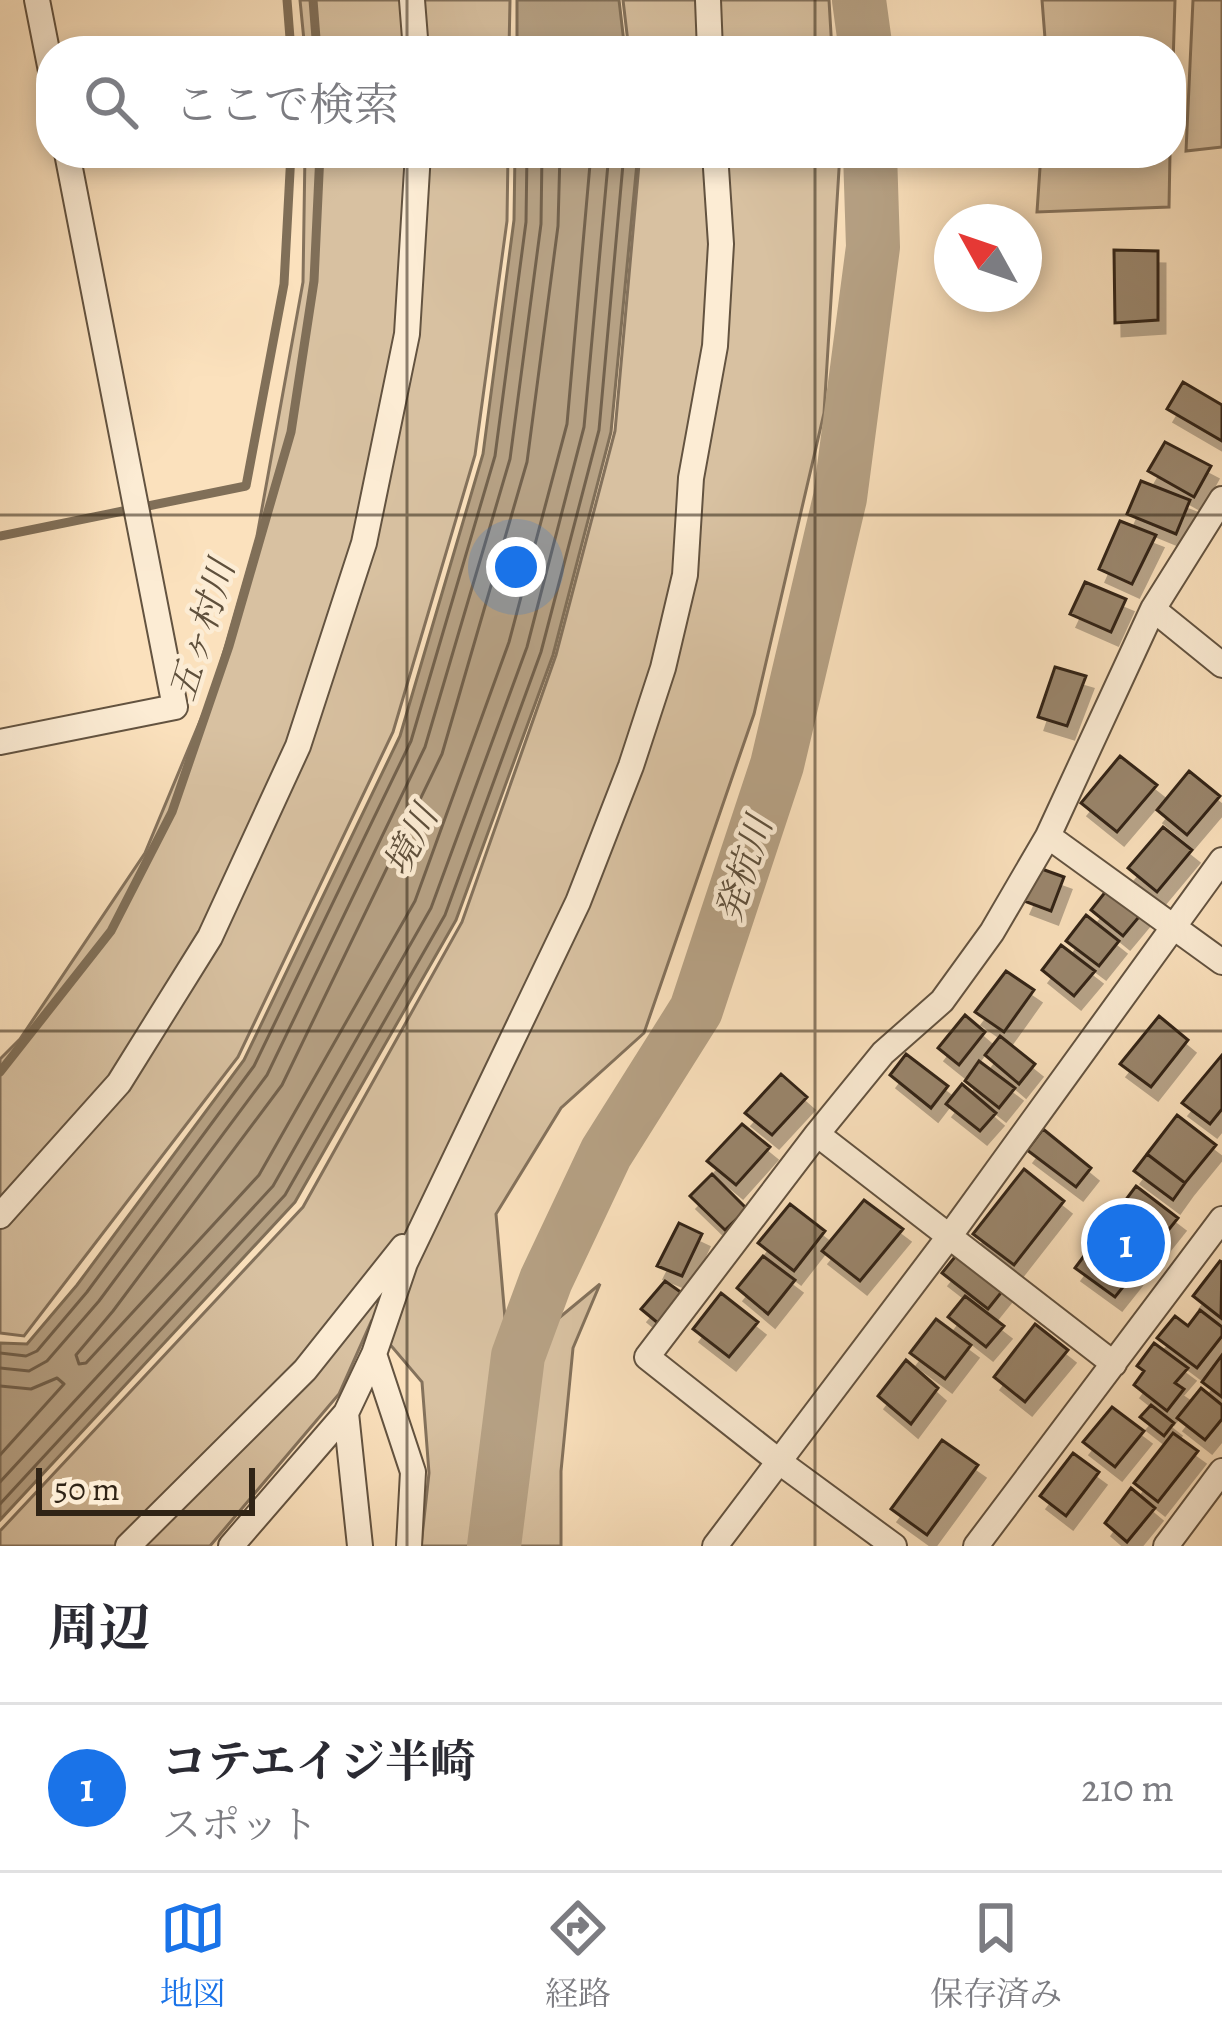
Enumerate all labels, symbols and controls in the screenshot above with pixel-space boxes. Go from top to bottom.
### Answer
search box [36,36,1186,168]
icon: search [78,69,144,135]
text: ここで検索 [174,74,399,136]
north arrow [934,204,1042,312]
your location [486,537,546,597]
water label: 五ヶ村川 [157,550,247,706]
water label: 境川 [372,793,451,884]
water label: 発杭川 [703,806,785,928]
pin: 1 [1087,1198,1165,1288]
scale bar [36,1462,255,1515]
text: 50 m [54,1466,120,1511]
text: 周辺 [48,1593,150,1663]
text: コテエイジ半崎 [162,1731,475,1793]
text: 1 [80,1761,94,1814]
text: 210 m [1081,1761,1174,1814]
text: スポット [162,1798,318,1851]
tab: 地図 [160,1895,226,2016]
tab: 経路 [545,1895,611,2016]
tab: 保存済み [930,1895,1062,2016]

